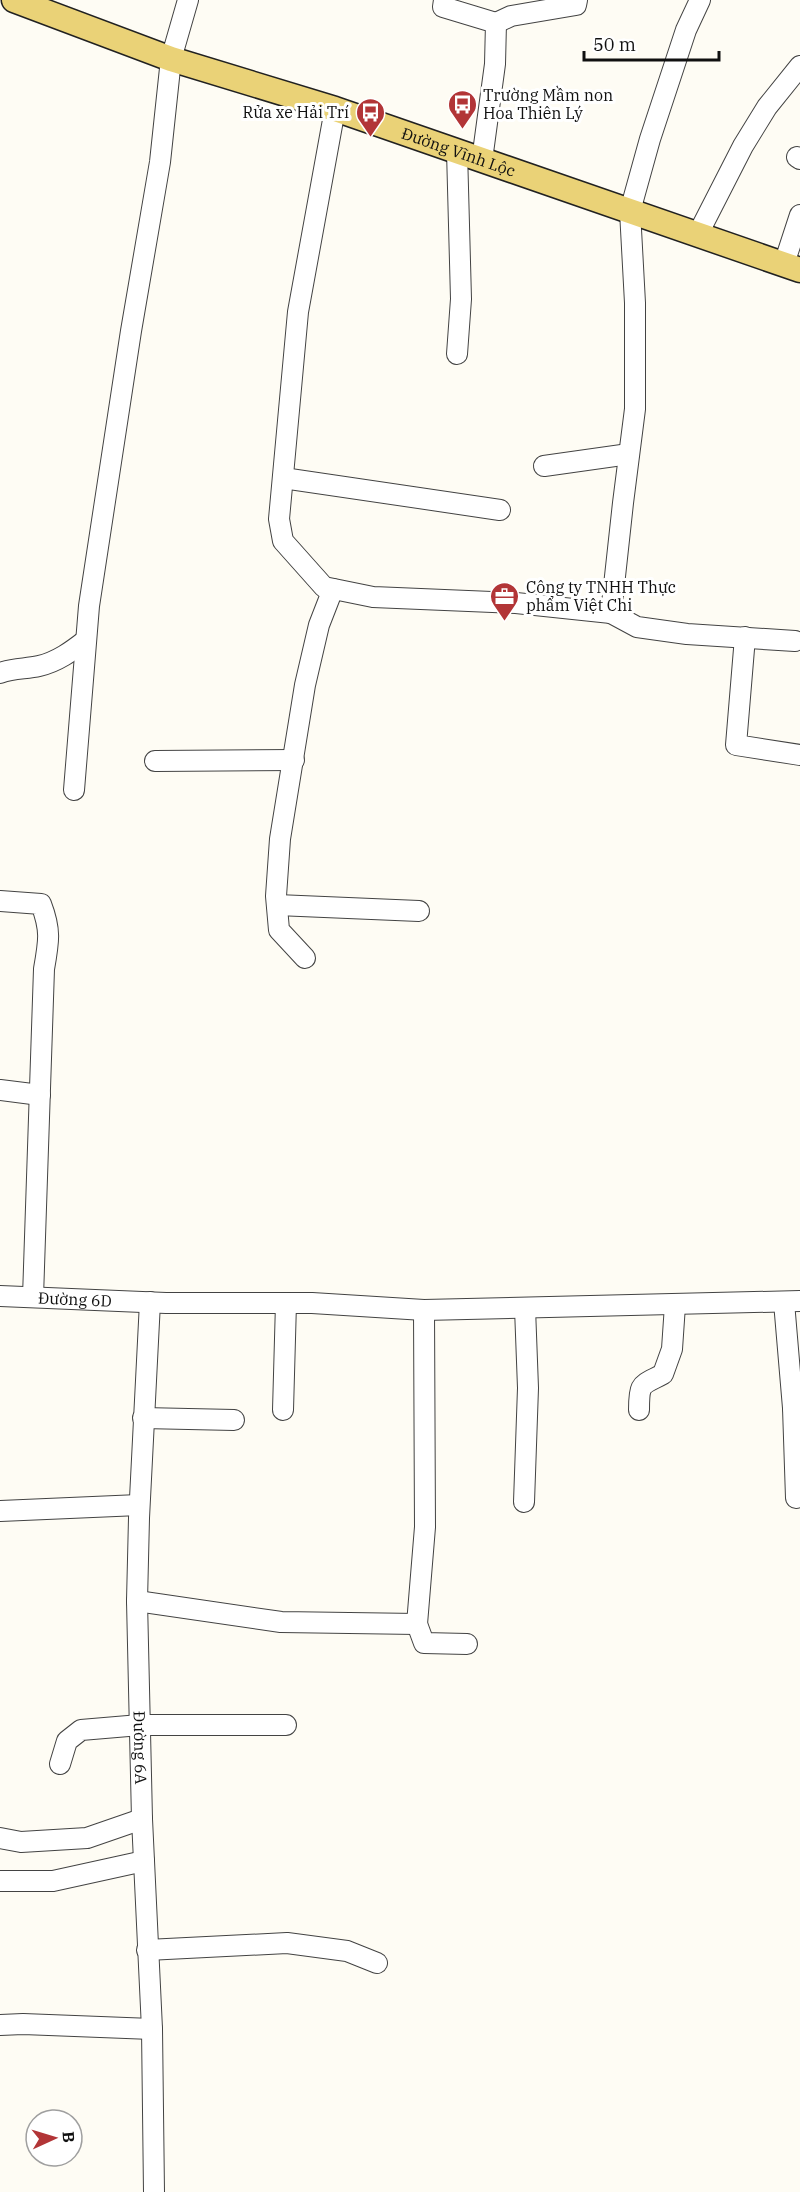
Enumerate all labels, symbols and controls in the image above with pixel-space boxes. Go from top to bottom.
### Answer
scale bar [584,24,719,62]
text: 50 m [593,33,636,56]
place label: Trường Mầm non Hoa Thiên Lý [483,85,613,123]
bus stop icon: Trường Mầm non Hoa Thiên Lý [446,88,478,130]
bus stop icon: Rửa xe Hải Trí [354,96,386,138]
place label: Rửa xe Hải Trí [243,102,349,122]
street label: Đường Vĩnh Lộc [399,123,518,181]
place label: Công ty TNHH Thực phẩm Việt Chi [526,577,676,615]
office icon: Công ty TNHH Thực phẩm Việt Chi [489,580,521,622]
street label: Đường 6D [38,1288,112,1311]
street label: Đường 6A [130,1711,151,1785]
north arrow [24,2108,84,2168]
text: B [59,2131,79,2143]

